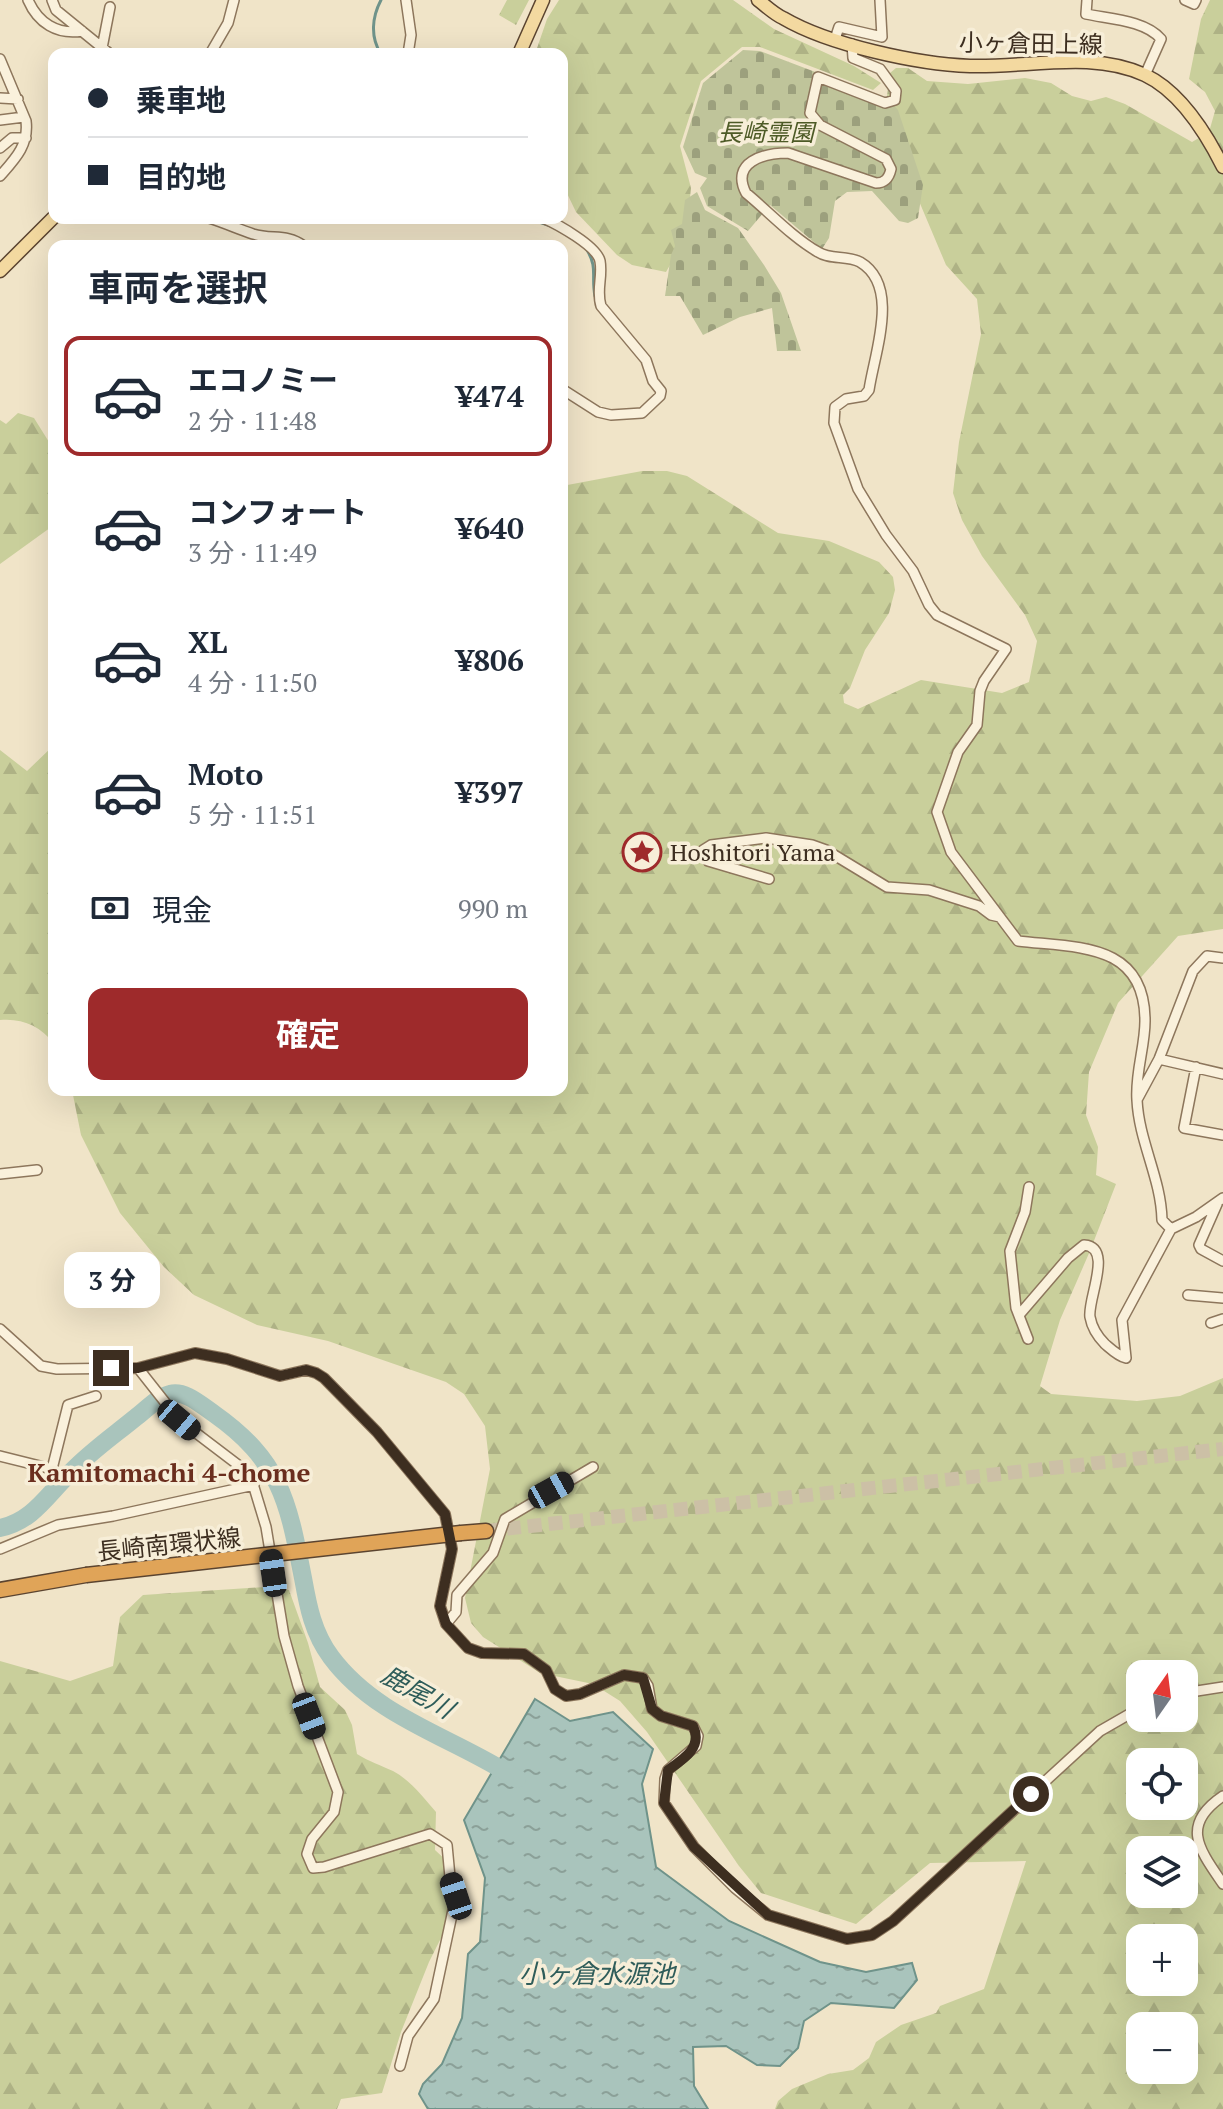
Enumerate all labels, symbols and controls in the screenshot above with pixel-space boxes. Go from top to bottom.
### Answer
street label: 小ヶ倉田上線 [959,26,1103,60]
text: 乗車地 [136,80,226,120]
park label: 長崎霊園 [718,116,817,148]
text: 目的地 [136,157,226,197]
text: 車両を選択 [88,264,268,311]
icon: car [92,360,164,432]
text: エコノミー [188,360,338,400]
text: ¥474 [456,376,524,416]
text: 2 分 · 11:48 [188,403,317,437]
icon: car [92,492,164,564]
text: コンフォート [188,492,367,532]
text: ¥640 [456,508,524,548]
text: 3 分 · 11:49 [188,535,317,569]
text: XL [188,622,227,662]
icon: car [92,624,164,696]
text: ¥806 [456,640,524,680]
text: 4 分 · 11:50 [188,665,317,699]
text: Moto [188,754,263,794]
icon: car [92,756,164,828]
text: ¥397 [456,772,524,812]
text: 5 分 · 11:51 [188,797,317,831]
place icon: Hoshitori Yama [621,831,663,873]
place label: Hoshitori Yama [670,836,835,868]
icon: cash [88,886,132,930]
text: 現金 [152,890,212,930]
text: 990 m [458,891,528,925]
button: 確定 [88,988,528,1080]
callout: 3 分 [63,1252,159,1308]
text: 3 分 [88,1263,136,1297]
route end [93,1350,129,1386]
car [153,1395,205,1445]
district label: Kamitomachi 4-chome [28,1455,310,1489]
car [524,1468,578,1512]
street label: 長崎南環状線 [96,1521,242,1567]
car [258,1548,288,1598]
water label: 鹿尾川 [376,1657,463,1727]
north arrow [1126,1660,1198,1732]
map controls [1126,1660,1198,2084]
car [289,1689,329,1743]
button: locate [1126,1748,1198,1820]
route start [1013,1776,1049,1812]
button: layers [1126,1836,1198,1908]
car [437,1869,475,1923]
button: + [1126,1924,1198,1996]
water label: 小ヶ倉水源池 [519,1956,678,1990]
button: − [1126,2012,1198,2084]

